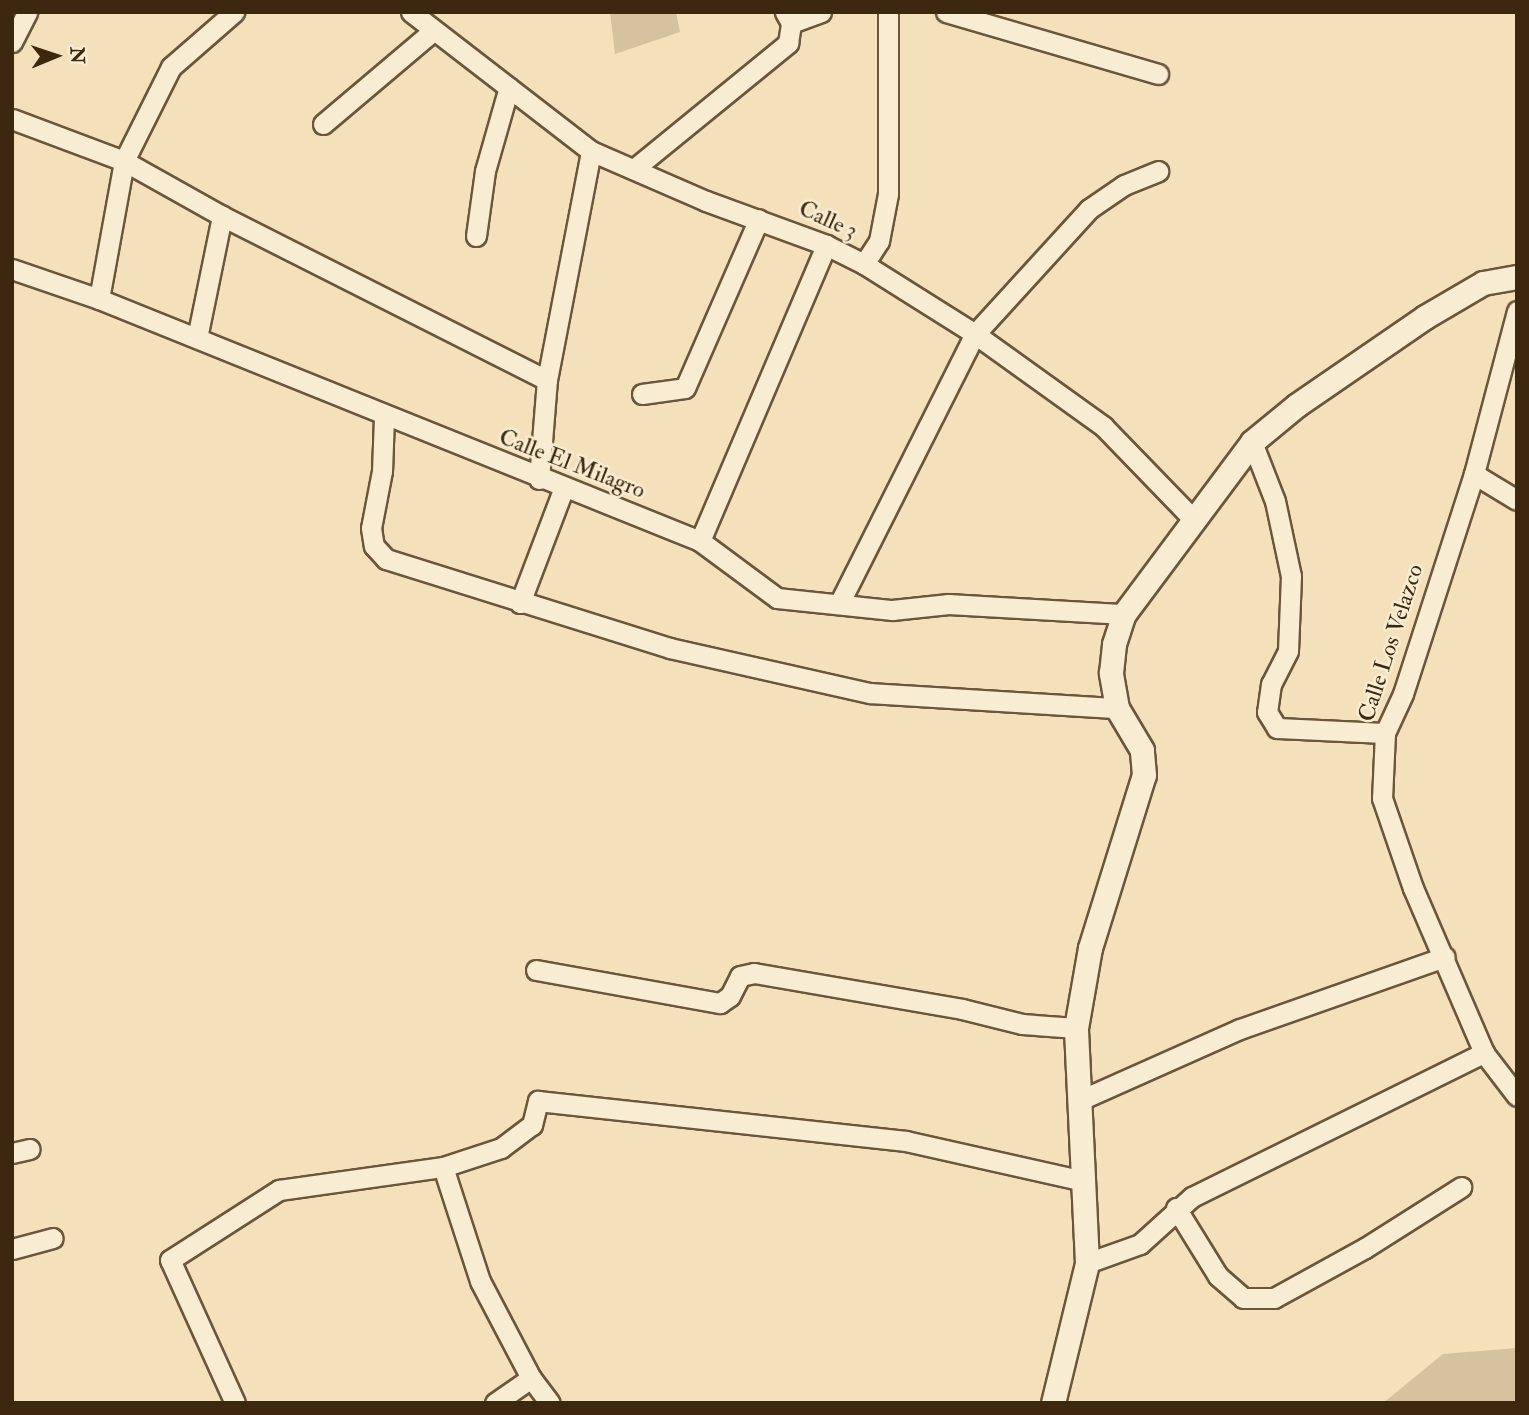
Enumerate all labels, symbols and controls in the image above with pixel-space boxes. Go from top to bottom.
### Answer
north arrow [21,21,91,91]
text: N [65,46,89,64]
street label: Calle 3 [794,195,862,245]
street label: Calle El Milagro [495,423,649,505]
street label: Calle Los Velazco [1353,561,1429,725]

